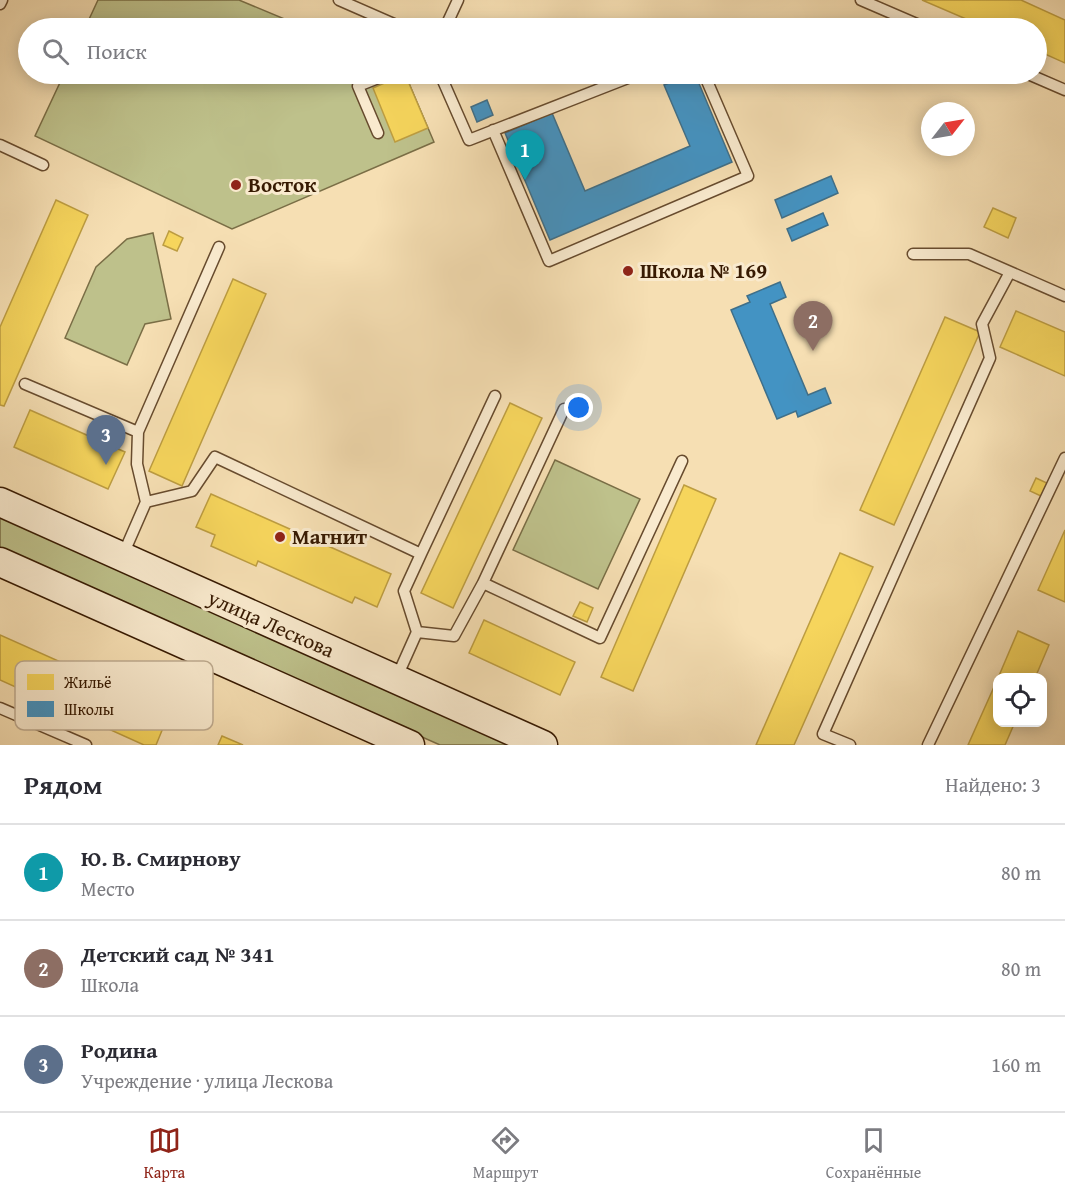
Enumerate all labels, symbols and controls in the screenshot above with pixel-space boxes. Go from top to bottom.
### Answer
search box [18,18,1047,84]
icon: search [39,35,72,68]
text: Поиск [87,35,147,67]
north arrow [921,102,975,156]
pin: 1 [506,130,544,180]
place label: Восток [248,169,317,200]
marker: Восток [229,178,243,192]
place label: Школа № 169 [640,255,767,286]
marker: Школа № 169 [621,264,635,278]
pin: 2 [794,302,832,351]
your location [564,393,593,422]
pin: 3 [86,416,126,465]
place label: Магнит [292,521,368,552]
marker: Магнит [273,530,287,544]
street label: улица Лескова [202,581,340,665]
legend [15,661,213,730]
text: Жильё [63,670,112,694]
map controls [993,673,1047,727]
button: locate [993,673,1047,727]
text: Школы [64,697,114,721]
text: Рядом [24,765,102,804]
text: Найдено: 3 [945,770,1041,799]
text: Ю. В. Смирнову [81,842,241,874]
text: 1 [38,858,49,887]
text: 80 m [1001,858,1041,887]
text: Место [81,874,135,903]
text: Детский сад № 341 [81,938,275,970]
text: 2 [38,954,49,983]
text: 80 m [1001,954,1041,983]
text: Школа [81,970,139,999]
text: Родина [81,1034,158,1066]
text: 3 [38,1050,49,1079]
text: 160 m [991,1050,1041,1079]
text: Учреждение · улица Лескова [81,1066,333,1095]
tab: Карта [144,1124,185,1184]
tab: Маршрут [473,1124,538,1184]
tab: Сохранённые [826,1124,921,1184]

